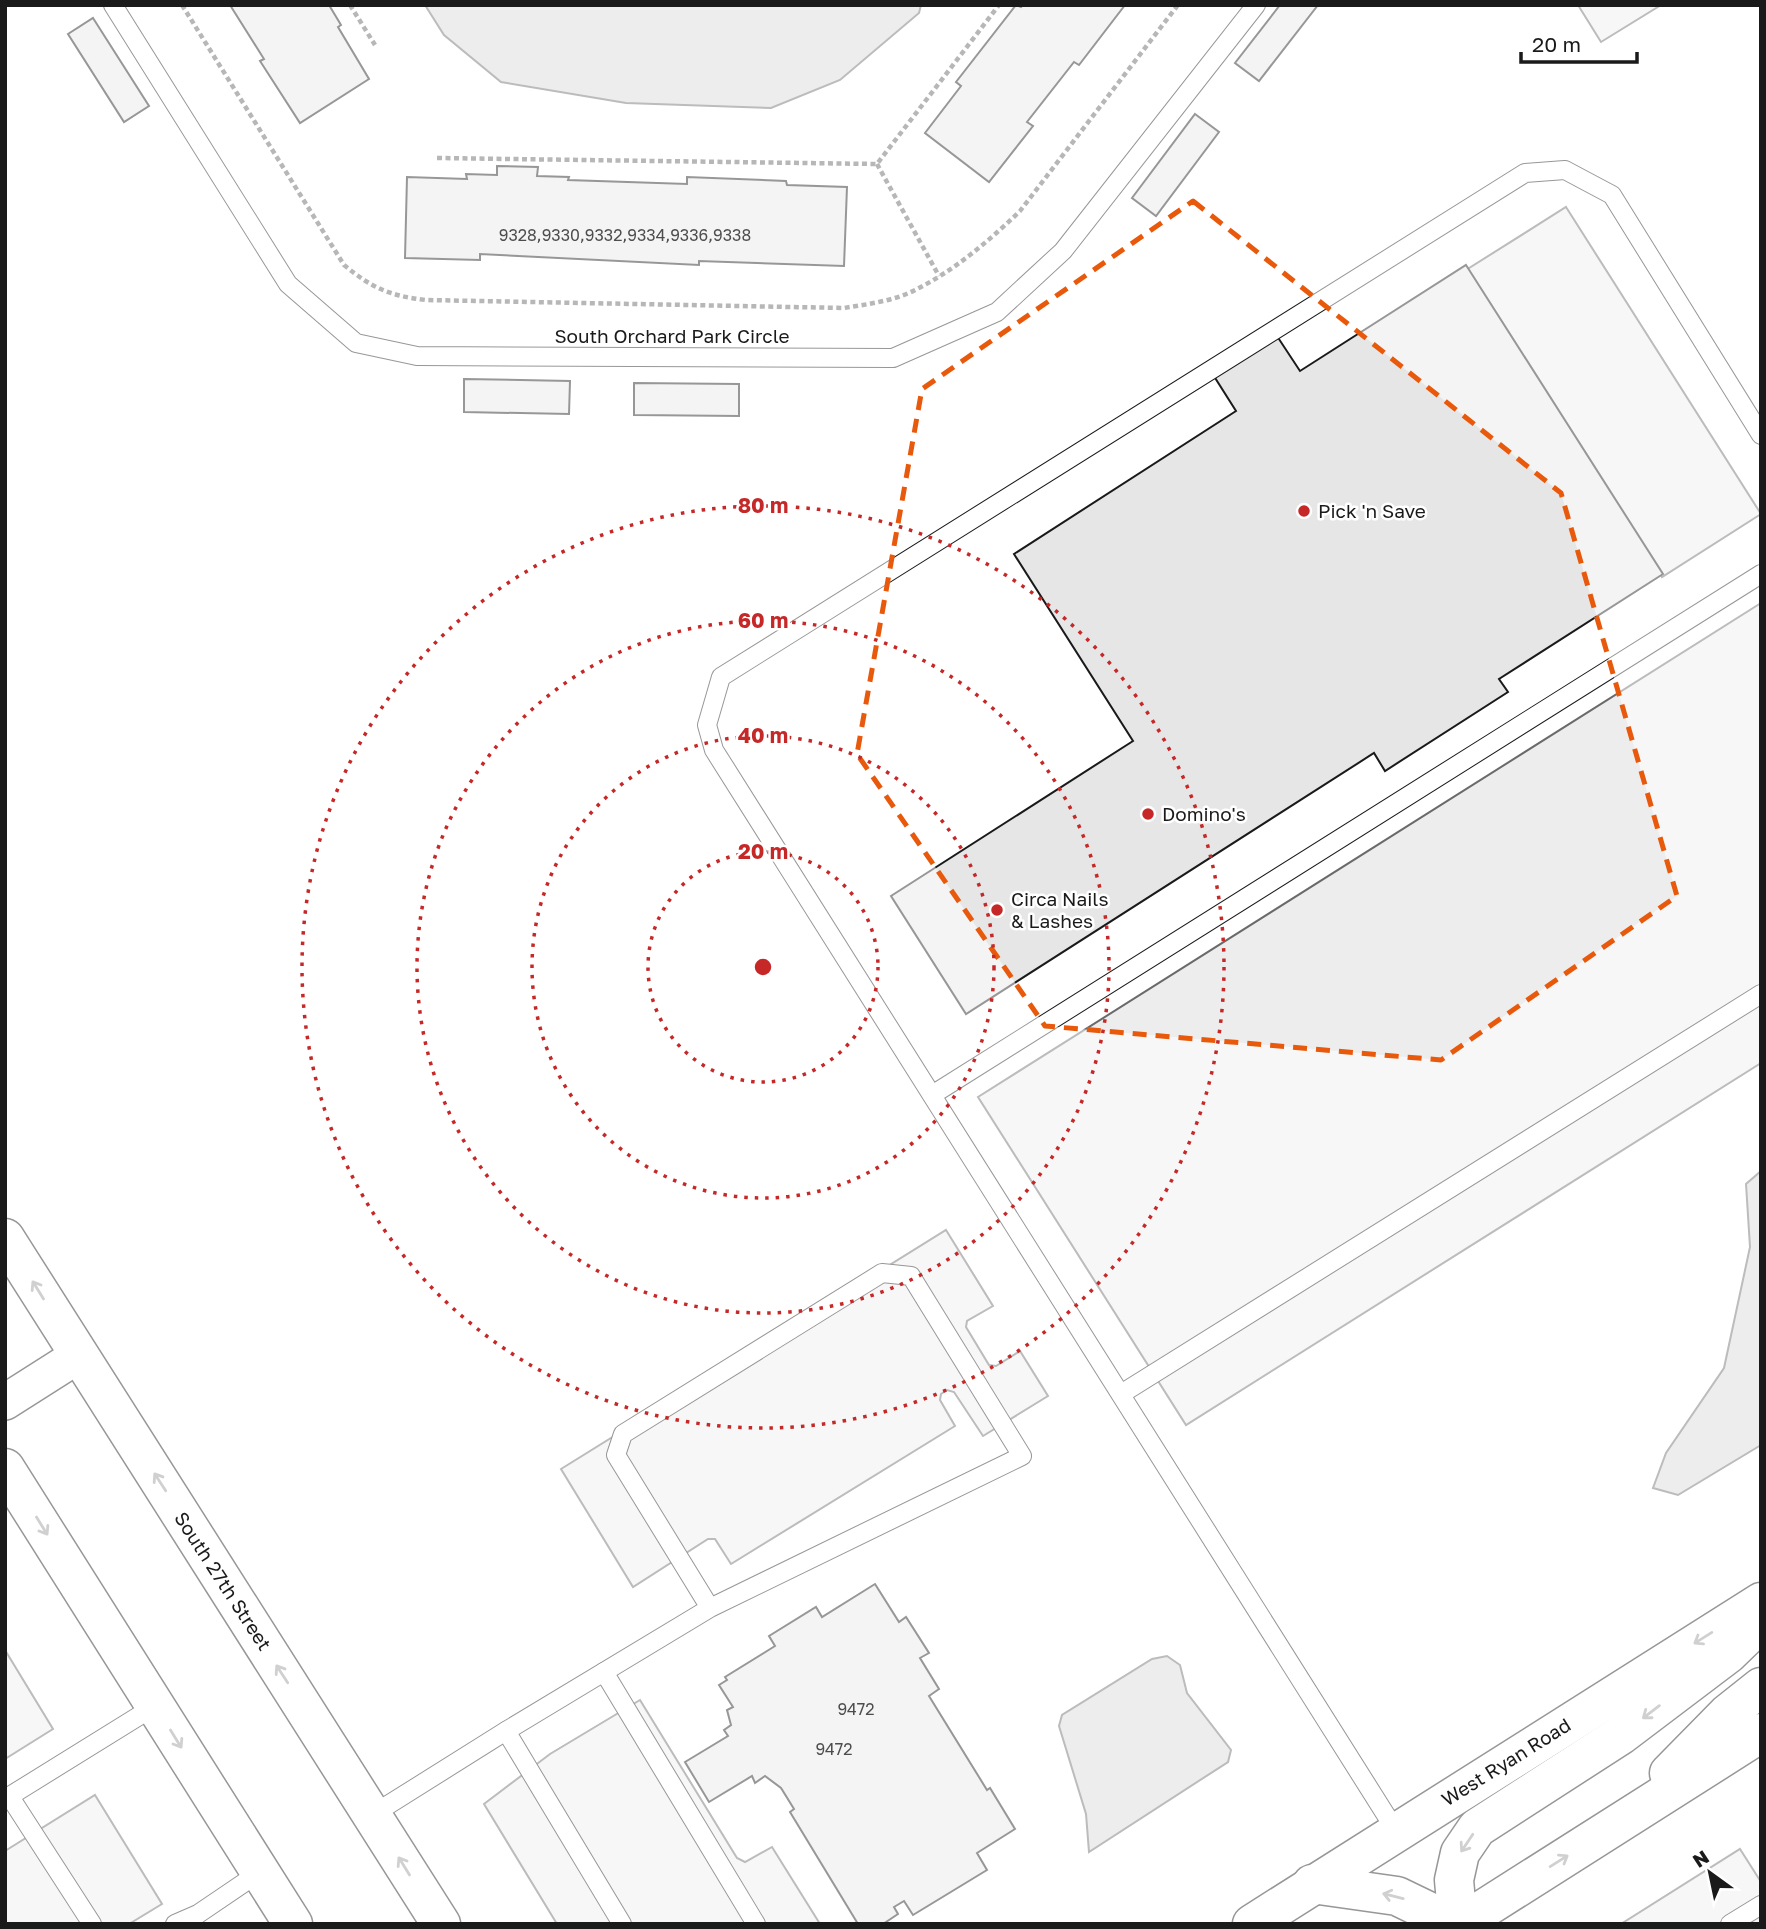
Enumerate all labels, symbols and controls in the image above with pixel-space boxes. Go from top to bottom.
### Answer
scale bar [1521,21,1636,65]
text: 20 m [1532,31,1581,57]
house number: 9328,9330,9332,9334,9336,9338 [499,225,751,245]
street label: South Orchard Park Circle [554,324,790,347]
text: 80 m [738,492,788,518]
place label: Pick 'n Save [1318,499,1426,522]
marker: Pick 'n Save [1296,503,1312,519]
text: 60 m [738,607,788,633]
text: 40 m [738,722,788,748]
place label: Domino's [1162,802,1246,825]
marker: Domino's [1140,806,1156,822]
text: 20 m [738,838,788,864]
place label: Circa Nails & Lashes [1011,887,1109,932]
marker: Circa Nails & Lashes [989,902,1005,918]
centre of rings [751,955,775,979]
one-way arrow [30,1281,44,1301]
one-way arrow [152,1473,166,1493]
street label: South 27th Street [170,1507,277,1654]
one-way arrow [35,1516,49,1536]
one-way arrow [1694,1631,1713,1646]
one-way arrow [275,1665,290,1684]
house number: 9472 [837,1699,875,1719]
one-way arrow [1642,1705,1661,1720]
street label: West Ryan Road [1437,1713,1574,1810]
one-way arrow [170,1729,184,1749]
house number: 9472 [815,1739,853,1759]
one-way arrow [1459,1833,1474,1852]
north arrow [1675,1838,1745,1908]
text: N [1688,1845,1713,1872]
one-way arrow [1549,1853,1568,1868]
one-way arrow [397,1856,411,1876]
one-way arrow [1382,1889,1405,1903]

